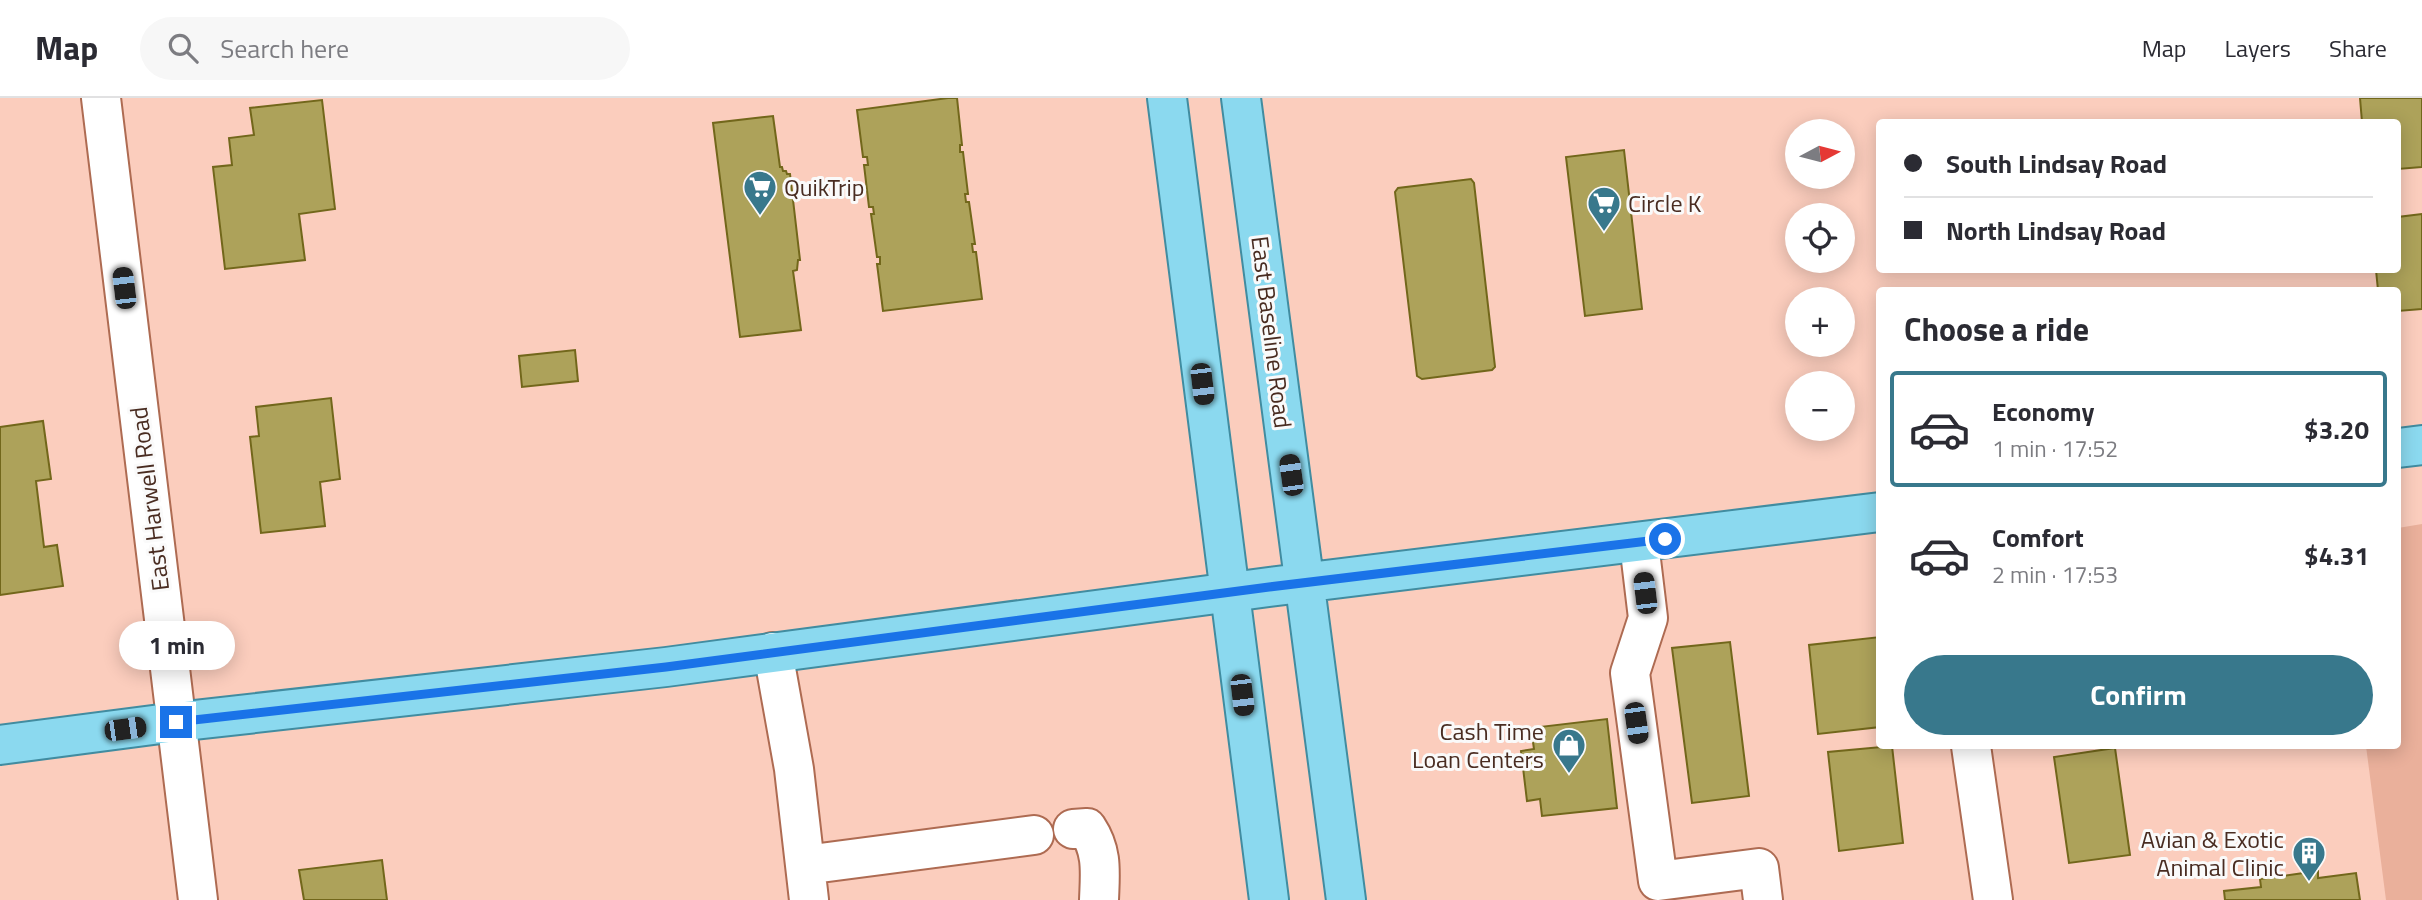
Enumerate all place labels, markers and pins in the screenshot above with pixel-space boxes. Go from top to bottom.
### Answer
supermarket icon: QuikTrip [741,168,779,217]
place label: QuikTrip [784,169,864,205]
supermarket icon: Circle K [1585,184,1623,233]
place label: Circle K [1628,185,1702,221]
place label: Cash Time Loan Centers [1412,713,1544,777]
shop icon: Cash Time Loan Centers [1550,726,1588,775]
place label: Avian & Exotic Animal Clinic [2141,821,2284,885]
building icon: Avian & Exotic Animal Clinic [2290,834,2328,883]

